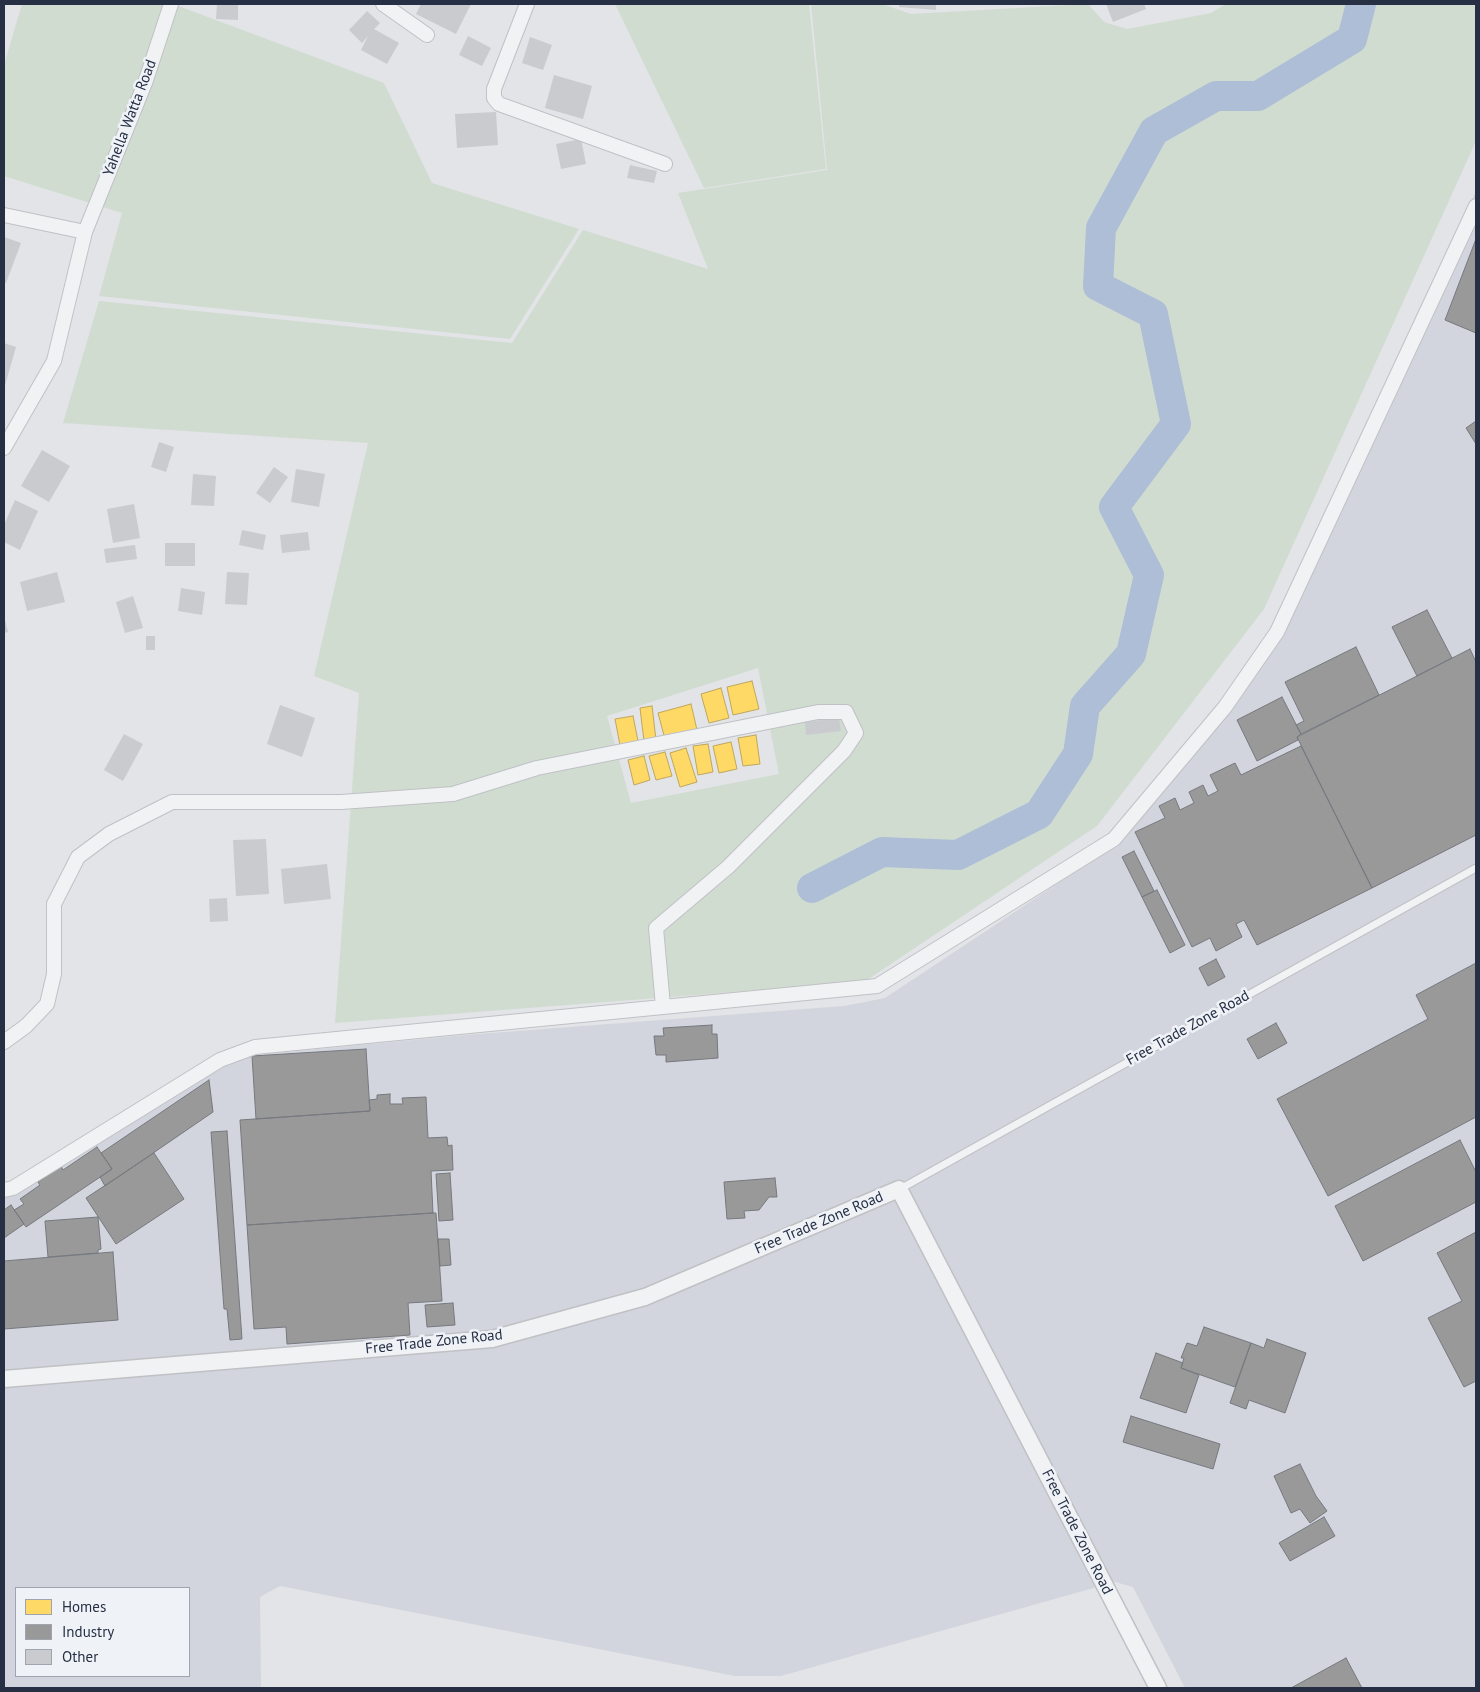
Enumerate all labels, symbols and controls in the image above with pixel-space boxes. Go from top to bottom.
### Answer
street label: Yahella Watta Road [99,57,161,179]
street label: Free Trade Zone Road [1123,987,1253,1069]
street label: Free Trade Zone Road [752,1188,886,1258]
street label: Free Trade Zone Road [364,1326,504,1358]
street label: Free Trade Zone Road [1038,1466,1116,1598]
legend [15,1587,190,1677]
text: Homes [62,1597,106,1616]
text: Industry [62,1622,114,1641]
text: Other [62,1647,98,1666]

